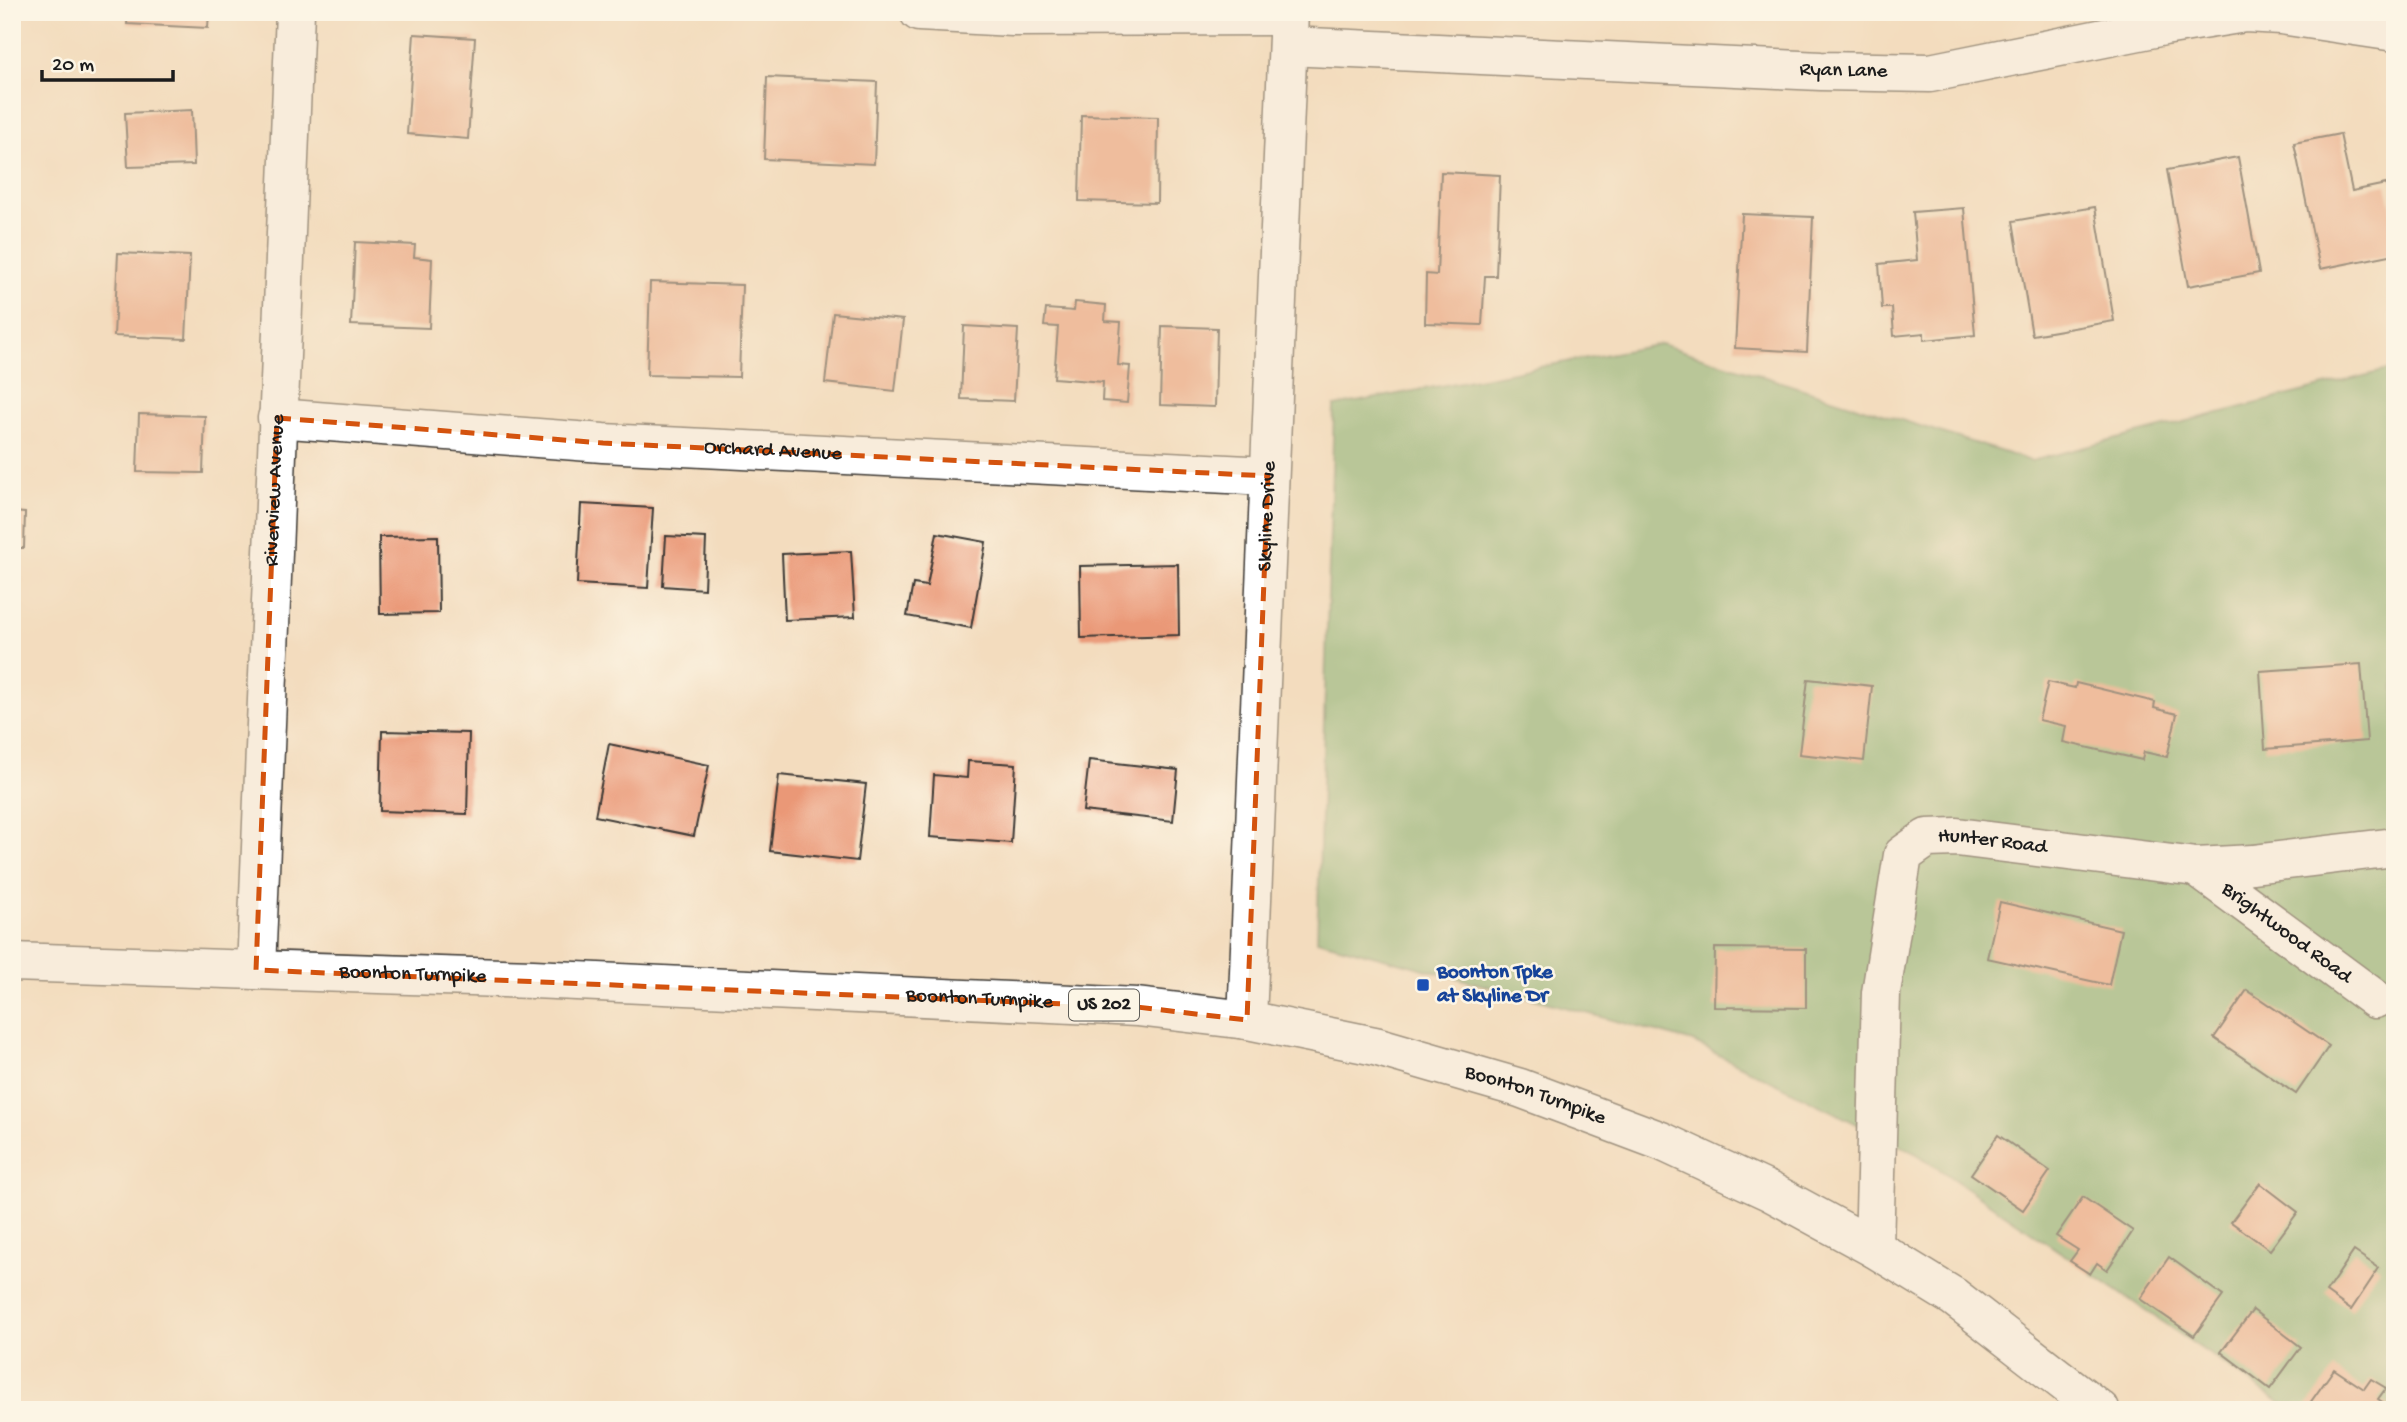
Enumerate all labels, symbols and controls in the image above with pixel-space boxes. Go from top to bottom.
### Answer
scale bar [42,38,173,82]
text: 20 m [52,54,94,79]
street label: Ryan Lane [1799,57,1889,85]
street label: Riverview Avenue [260,413,291,567]
street label: Orchard Avenue [703,436,844,467]
street label: Skyline Drive [1253,460,1283,572]
street label: Hunter Road [1938,824,2050,861]
street label: Brightwood Road [2215,877,2358,991]
street label: Boonton Turnpike [338,960,488,990]
place label: Boonton Tpke at Skyline Dr [1436,961,1554,1010]
marker: Boonton Tpke at Skyline Dr [1415,977,1431,993]
street label: Boonton Turnpike [904,984,1055,1016]
road number: US 202 [1069,990,1139,1021]
street label: Boonton Turnpike [1461,1060,1610,1132]

